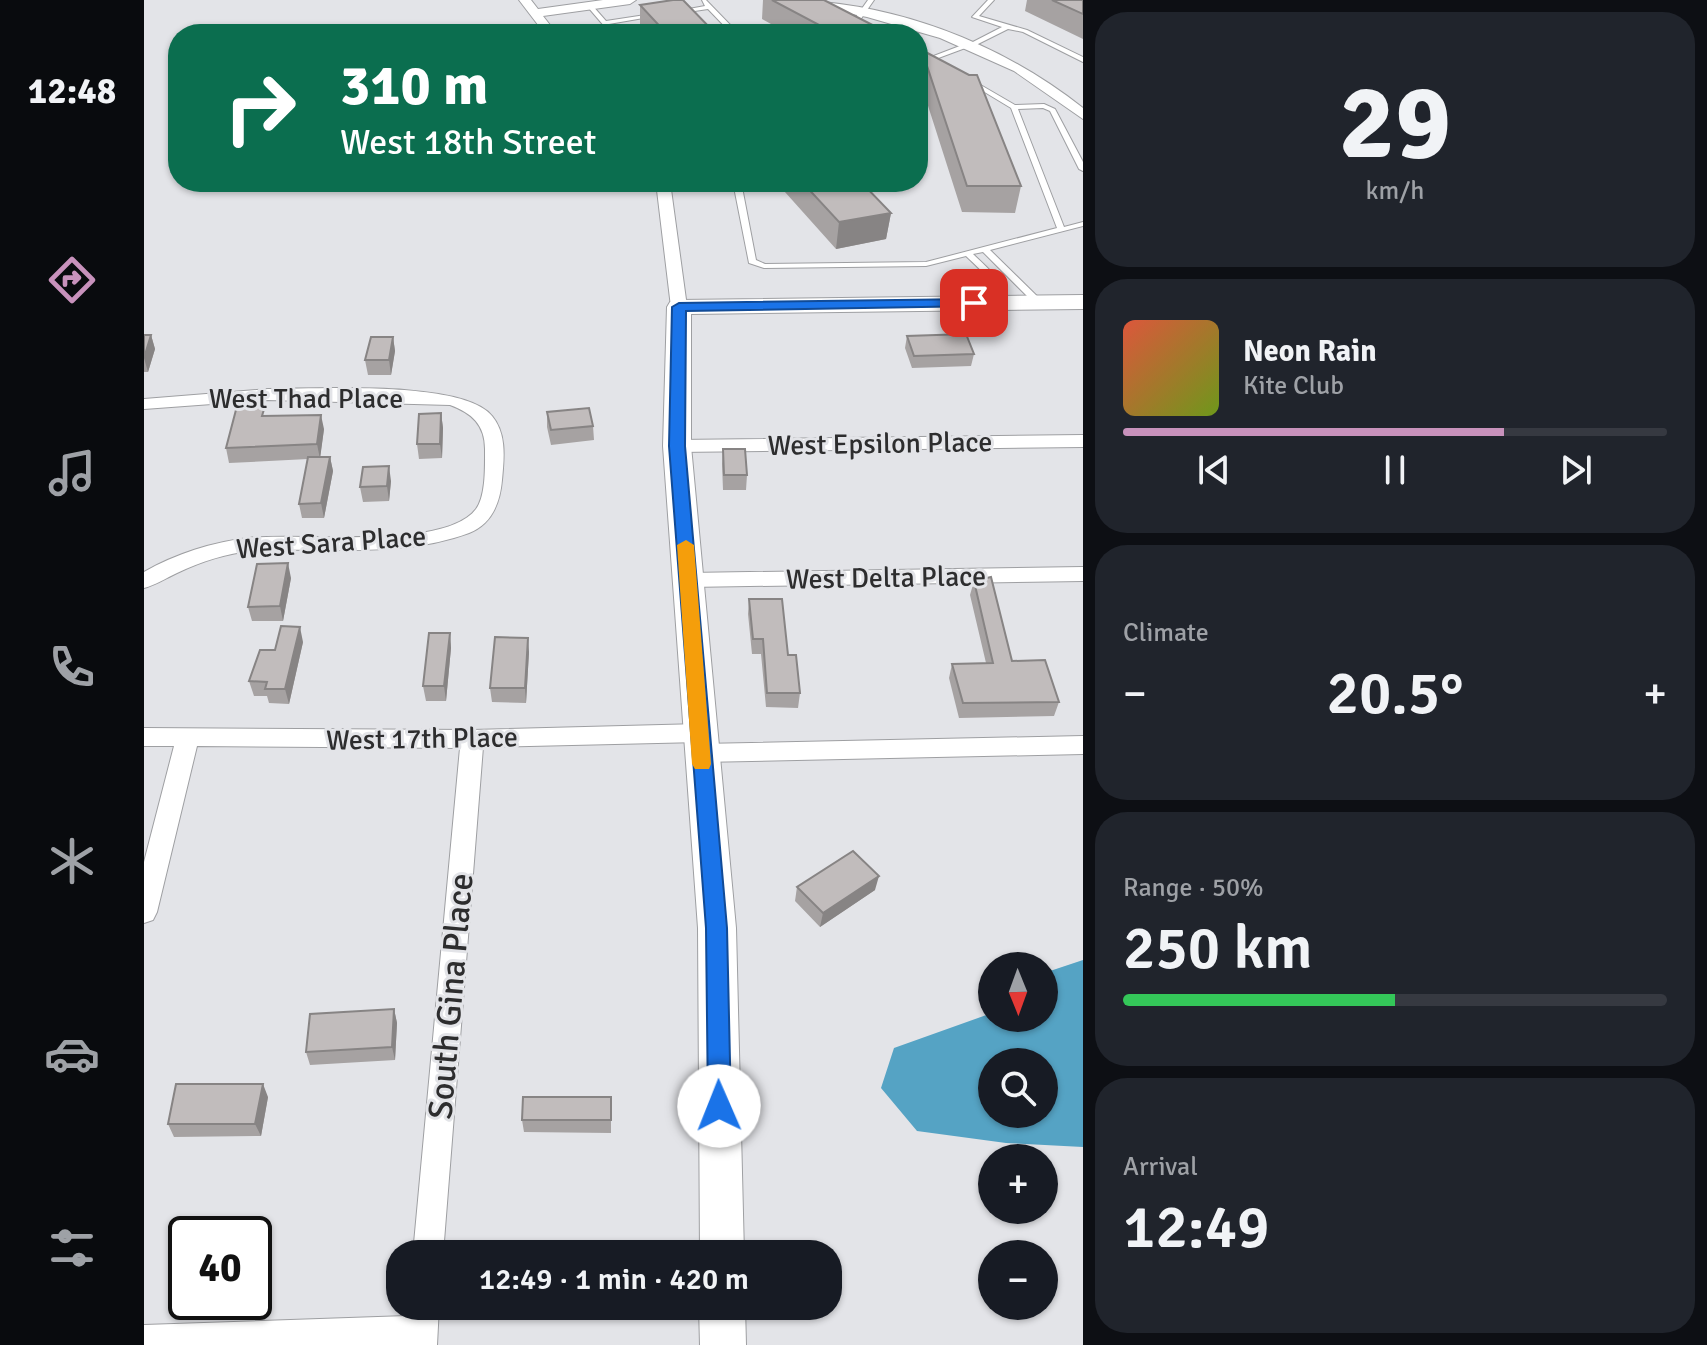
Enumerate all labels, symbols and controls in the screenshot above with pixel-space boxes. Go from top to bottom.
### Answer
text: 310 m [340,51,488,120]
icon: right [208,56,312,160]
text: 29 [1339,59,1451,187]
text: 12:48 [28,69,116,114]
text: West 18th Street [340,120,596,165]
text: km/h [1366,175,1424,207]
icon: directions [44,252,100,308]
pin [940,269,1008,337]
icon: arrive [952,281,996,325]
text: Neon Rain [1243,333,1377,370]
text: Kite Club [1243,370,1344,402]
street label: West Thad Place [209,382,403,416]
street label: West Epsilon Place [767,425,993,463]
icon: music [44,445,100,501]
icon: previous [1192,448,1236,492]
icon: pause [1373,448,1417,492]
icon: next [1554,448,1598,492]
street label: West Sara Place [235,519,427,567]
street label: West Delta Place [786,559,986,597]
text: Climate [1123,617,1209,649]
icon: phone [44,639,100,695]
text: 20.5° [1327,657,1463,731]
text: − [1123,667,1147,721]
text: + [1643,667,1667,721]
street label: West 17th Place [326,720,518,758]
icon: climate [44,833,100,889]
street label: South Gina Place [419,871,483,1121]
text: Range · 50% [1123,872,1264,904]
text: 250 km [1123,912,1312,986]
north arrow [978,952,1058,1032]
map controls [978,952,1058,1320]
icon: car [44,1026,100,1082]
button: search [978,1048,1058,1128]
position arrow [677,1064,761,1148]
button: + [978,1144,1058,1224]
text: Arrival [1123,1151,1198,1183]
text: 12:49 [1123,1191,1270,1265]
speed limit sign: 40 [168,1216,272,1320]
icon: filters [44,1220,100,1276]
button: − [978,1240,1058,1320]
text: 12:49 · 1 min · 420 m [479,1261,749,1298]

